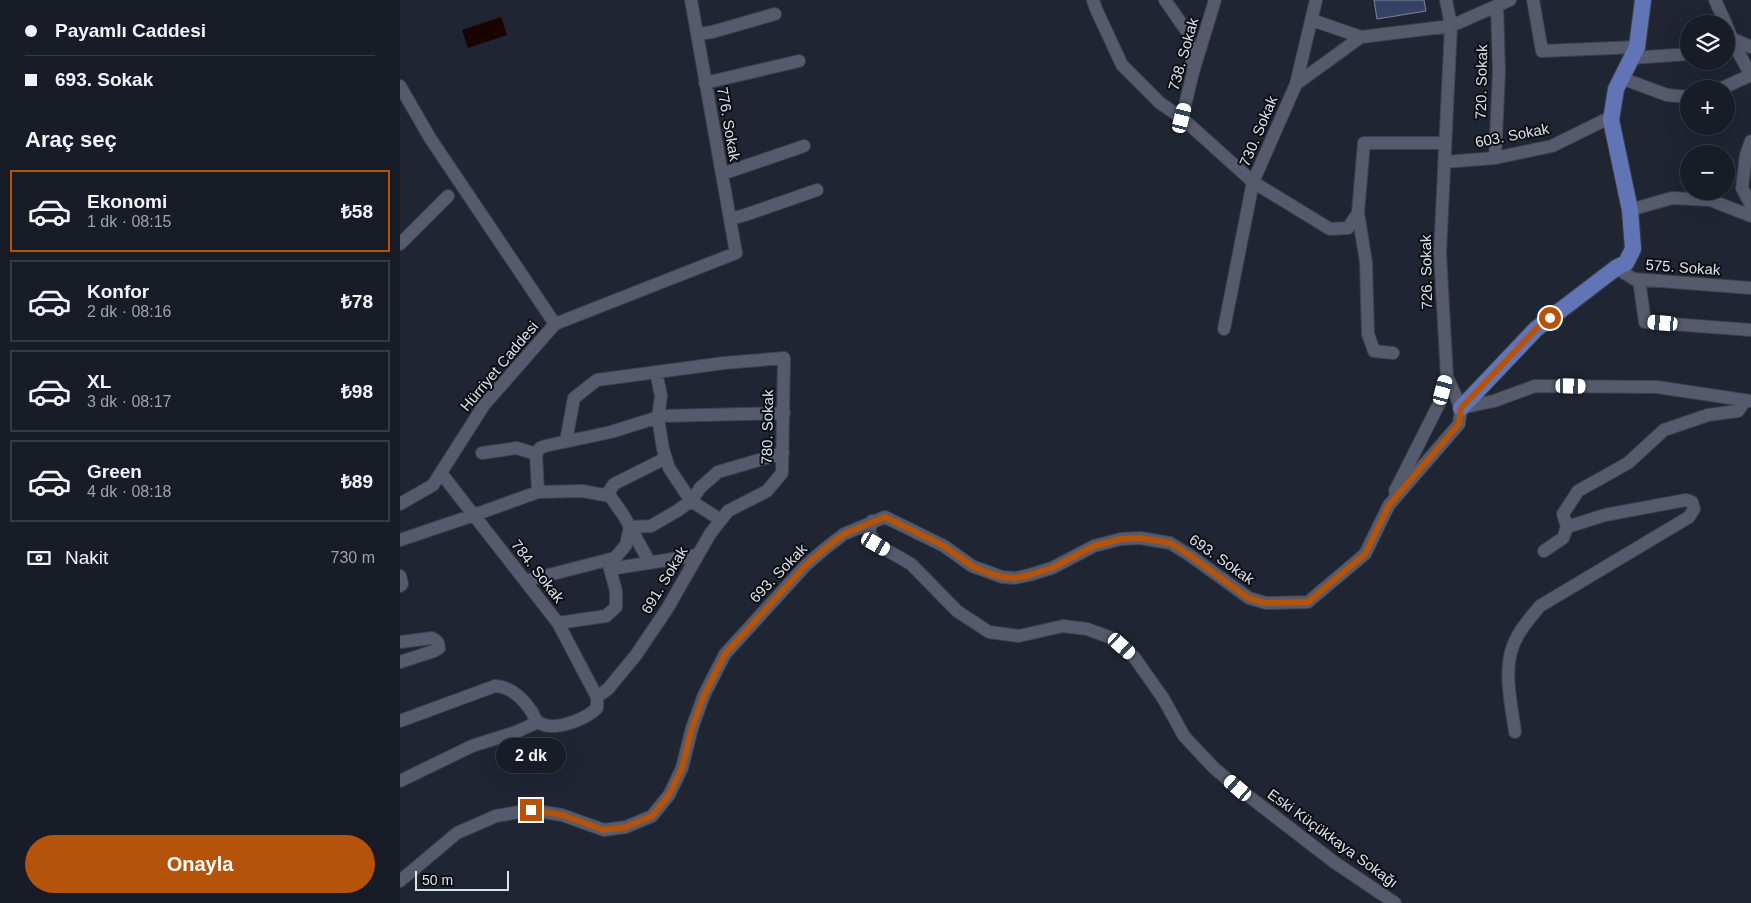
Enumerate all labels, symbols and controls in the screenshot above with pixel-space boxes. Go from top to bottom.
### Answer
street label: 738. Sokak [1164,15,1202,92]
map controls [1680,15,1735,200]
button: layers [1680,15,1735,70]
text: Payamlı Caddesi [55,20,206,41]
street label: 720. Sokak [1472,44,1490,120]
text: 693. Sokak [55,69,153,90]
button: + [1680,80,1735,135]
street label: 776. Sokak [714,86,744,163]
street label: 730. Sokak [1236,93,1281,169]
car [1171,102,1192,134]
street label: 603. Sokak [1474,119,1551,151]
text: Araç seç [25,127,117,152]
button: − [1680,145,1735,200]
icon: car [27,189,72,234]
text: Ekonomi [87,191,167,212]
text: ₺58 [341,201,373,222]
text: 1 dk · 08:15 [87,213,172,230]
street label: 726. Sokak [1417,234,1435,310]
street label: 575. Sokak [1645,256,1722,278]
icon: car [27,279,72,324]
text: Konfor [87,281,149,302]
text: ₺78 [341,291,373,312]
text: 2 dk · 08:16 [87,303,172,320]
route start [1539,307,1561,329]
car [1647,314,1678,332]
street label: Hürriyet Caddesi [457,318,541,414]
icon: car [27,369,72,414]
text: XL [87,371,111,392]
car [1431,374,1454,406]
car [1555,378,1586,394]
text: ₺98 [341,381,373,402]
street label: 780. Sokak [758,389,776,465]
text: 3 dk · 08:17 [87,393,172,410]
icon: car [27,459,72,504]
text: Green [87,461,142,482]
text: ₺89 [341,471,373,492]
text: 4 dk · 08:18 [87,483,172,500]
car [859,530,892,558]
street label: 693. Sokak [1186,531,1258,588]
street label: 784. Sokak [508,536,568,606]
street label: 693. Sokak [746,540,811,606]
street label: 691. Sokak [637,543,691,617]
icon: cash [25,544,53,572]
text: Nakit [65,547,108,568]
text: 730 m [331,549,375,566]
car [1105,630,1138,662]
callout: 2 dk [496,738,566,772]
text: 2 dk [515,747,547,764]
car [1221,772,1254,804]
street label: Eski Küçükkaya Sokağı [1265,785,1401,891]
route end [520,799,542,821]
button: Onayla [25,835,375,893]
scale bar [415,868,509,891]
text: 50 m [422,872,453,888]

